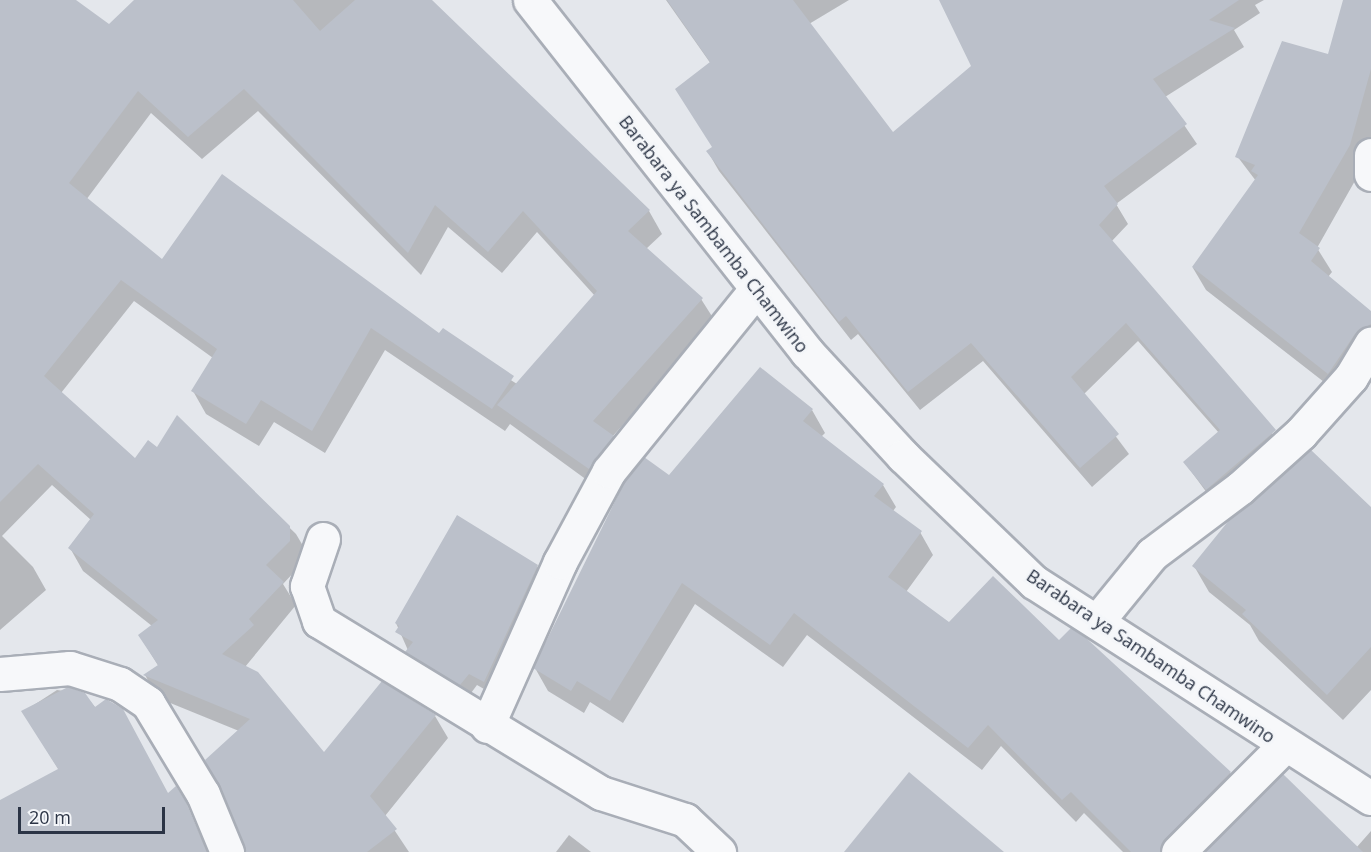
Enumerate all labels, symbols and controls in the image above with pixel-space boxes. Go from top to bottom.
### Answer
street label: Barabara ya Sambamba Chamwino [615,111,813,357]
street label: Barabara ya Sambamba Chamwino [1023,565,1279,747]
scale bar [21,795,168,833]
text: 20 m [29,805,71,829]

